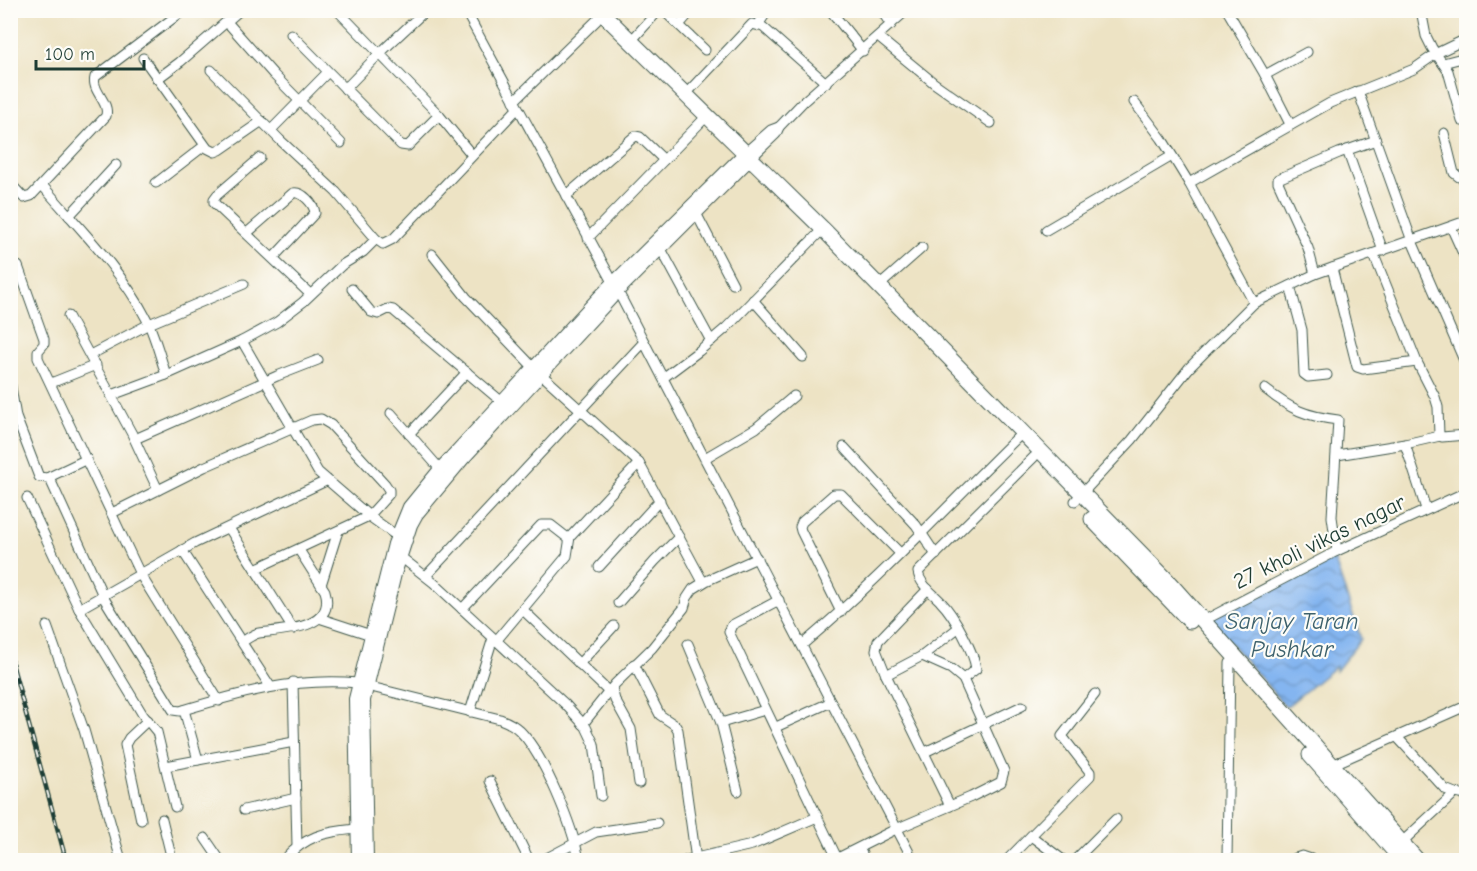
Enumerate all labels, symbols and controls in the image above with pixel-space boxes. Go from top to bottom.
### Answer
scale bar [36,33,144,71]
text: 100 m [45,44,95,65]
street label: 27 kholi vikas nagar [1229,489,1410,595]
water label: Sanjay Taran Pushkar [1225,607,1359,663]

